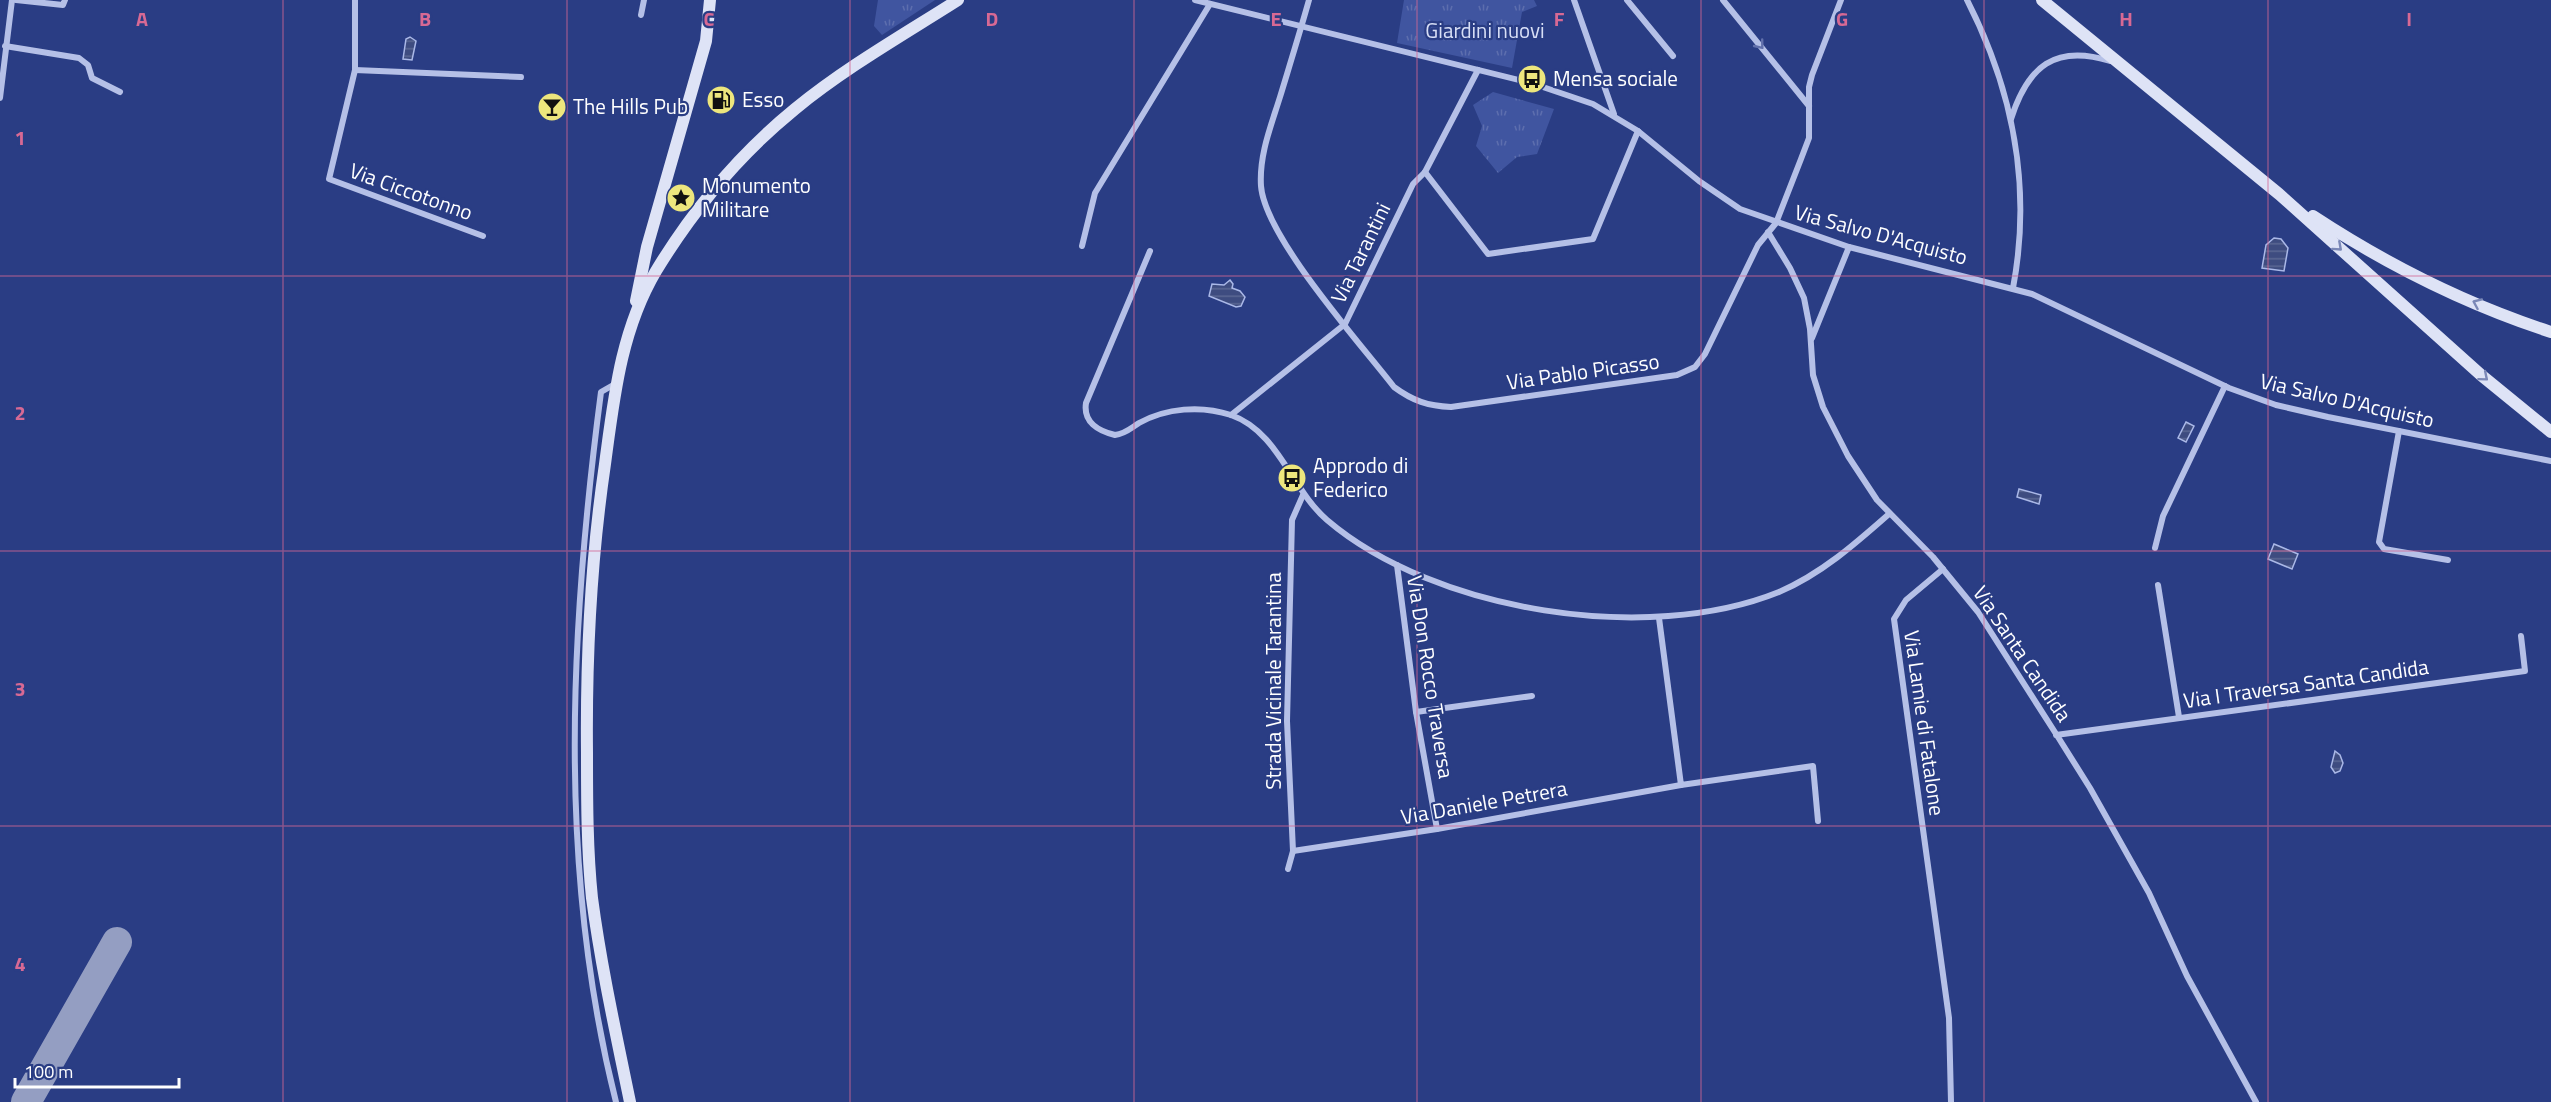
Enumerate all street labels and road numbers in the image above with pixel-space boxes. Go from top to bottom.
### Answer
street label: Via Ciccotonno [345,154,477,228]
street label: Via Salvo D'Acquisto [1791,196,1971,272]
street label: Via Tarantini [1322,197,1398,308]
street label: Via Pablo Picasso [1504,344,1661,398]
street label: Via Salvo D'Acquisto [2257,364,2437,436]
street label: Strada Vicinale Tarantina [1257,572,1289,790]
street label: Via Don Rocco Traversa [1399,573,1463,781]
street label: Via Santa Candida [1965,579,2081,728]
street label: Via Lamie di Fatalone [1896,628,1954,818]
street label: Via I Traversa Santa Candida [2181,650,2431,716]
street label: Via Daniele Petrera [1398,772,1570,832]

